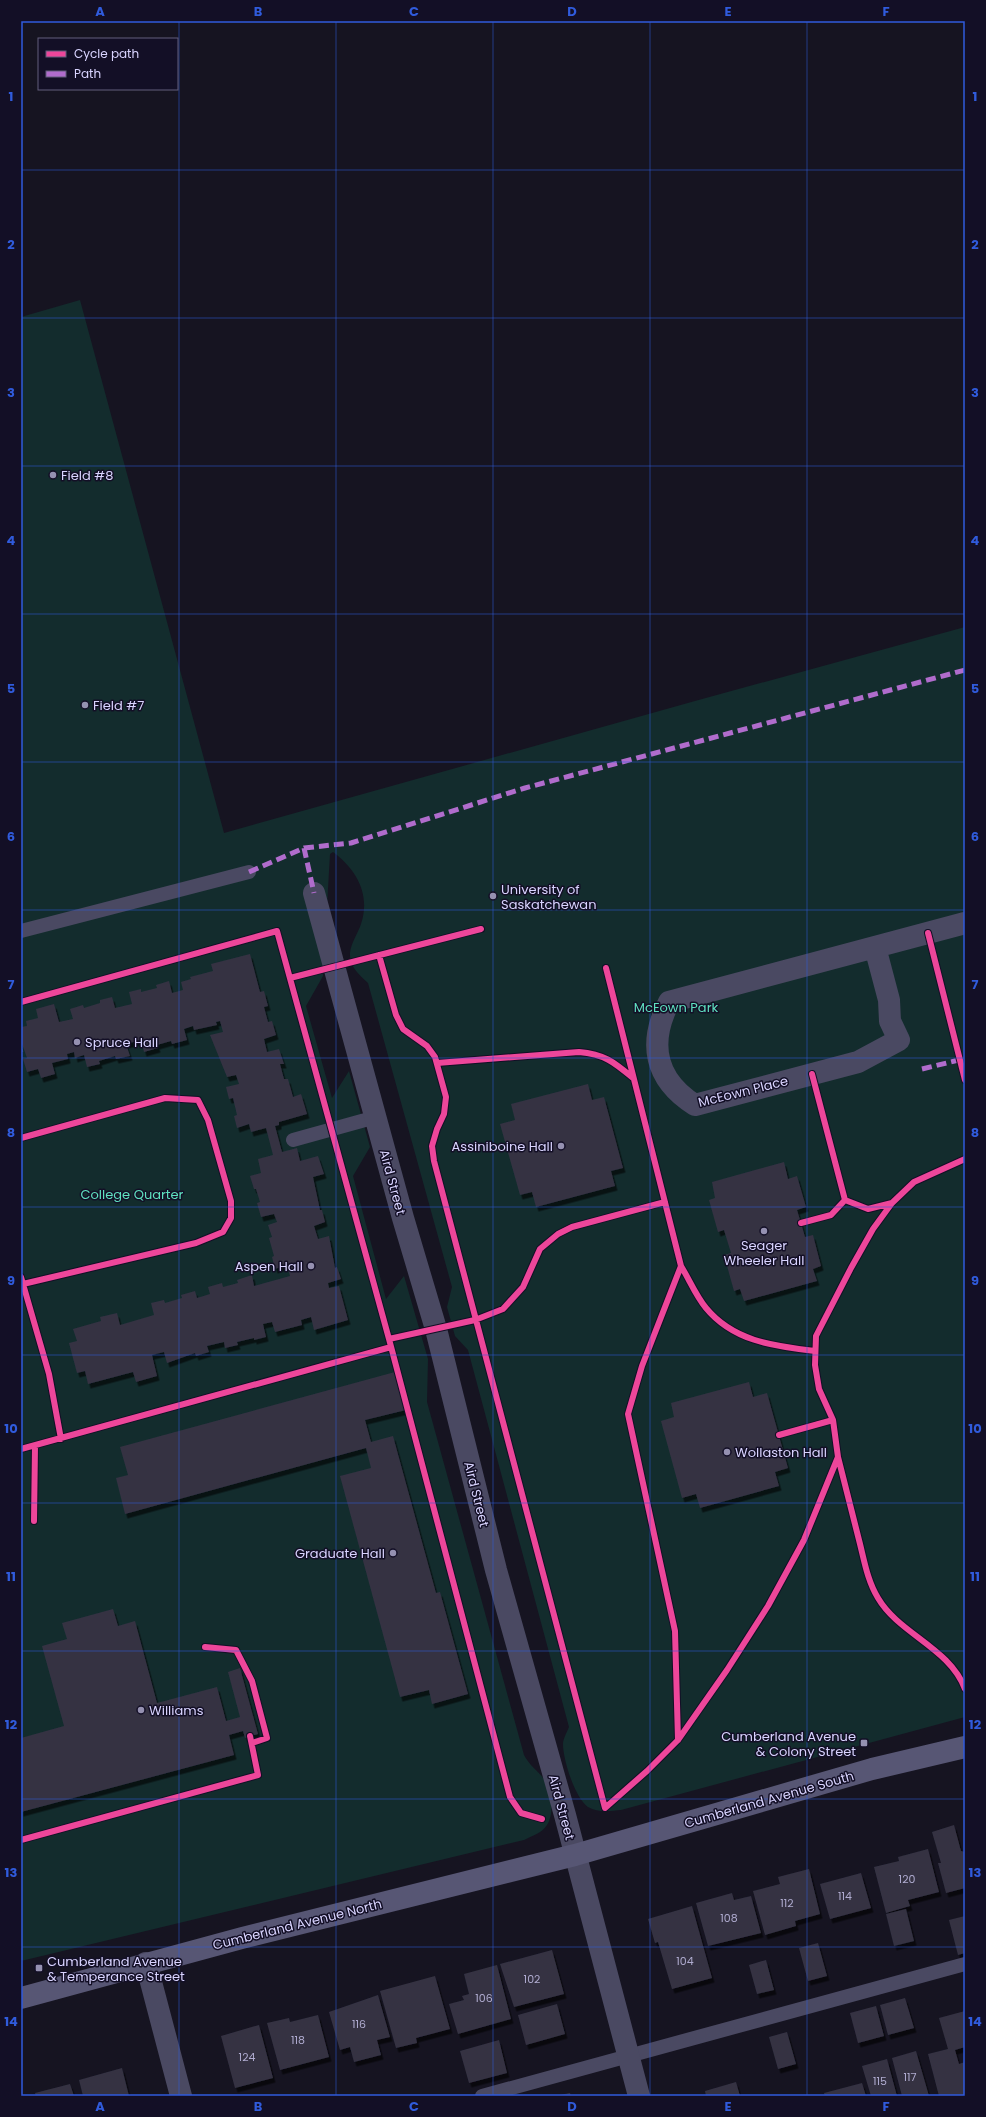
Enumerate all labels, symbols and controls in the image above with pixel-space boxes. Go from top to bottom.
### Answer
text: A [95,2,105,21]
text: B [254,2,263,21]
text: C [409,2,419,21]
text: D [567,2,577,21]
text: E [724,2,732,21]
text: F [882,2,890,21]
legend [38,38,178,90]
text: Cycle path [74,45,139,62]
text: Path [74,65,101,82]
text: 1 [9,87,13,106]
text: 1 [973,87,977,106]
text: 2 [7,235,15,254]
text: 2 [971,235,979,254]
text: 3 [7,383,15,402]
text: 3 [971,383,979,402]
place label: Field #8 [61,466,113,485]
marker: Field #8 [48,470,58,480]
text: 4 [7,531,16,550]
text: 4 [971,531,980,550]
text: 5 [7,679,15,698]
text: 5 [971,679,979,698]
place label: Field #7 [93,696,144,715]
marker: Field #7 [80,700,90,710]
text: 6 [7,827,15,846]
text: 6 [971,827,979,846]
place label: University of Saskatchewan [501,880,596,914]
marker: University of Saskatchewan [488,891,498,901]
text: 7 [8,975,15,994]
text: 7 [972,975,979,994]
park label: McEown Park [634,998,718,1017]
place label: Spruce Hall [85,1033,158,1052]
marker: Spruce Hall [72,1037,82,1047]
street label: McEown Place [696,1071,790,1112]
text: 8 [7,1123,15,1142]
text: 8 [971,1123,979,1142]
place label: Assiniboine Hall [452,1137,553,1156]
marker: Assiniboine Hall [556,1141,566,1151]
street label: Aird Street [375,1147,410,1217]
park label: College Quarter [81,1185,184,1204]
marker: Seager Wheeler Hall [759,1226,769,1236]
place label: Seager Wheeler Hall [724,1236,804,1270]
place label: Aspen Hall [235,1257,303,1276]
marker: Aspen Hall [306,1261,316,1271]
text: 9 [7,1271,15,1290]
text: 9 [971,1271,979,1290]
text: 10 [4,1419,18,1438]
text: 10 [968,1419,982,1438]
place label: Wollaston Hall [735,1443,827,1462]
marker: Wollaston Hall [722,1447,732,1457]
street label: Aird Street [459,1459,494,1529]
place label: Graduate Hall [295,1544,385,1563]
marker: Graduate Hall [388,1548,398,1558]
text: 11 [6,1567,16,1586]
text: 11 [970,1567,980,1586]
place label: Williams [149,1701,204,1720]
marker: Williams [136,1705,146,1715]
text: 12 [5,1715,18,1734]
text: 12 [969,1715,982,1734]
place label: Cumberland Avenue & Colony Street [721,1727,856,1761]
marker: Cumberland Avenue & Colony Street [859,1738,869,1748]
street label: Cumberland Avenue South [682,1766,856,1833]
street label: Aird Street [544,1772,579,1842]
text: 13 [5,1863,18,1882]
text: 13 [969,1863,982,1882]
house number: 120 [899,1871,915,1887]
house number: 114 [838,1888,852,1904]
street label: Cumberland Avenue North [211,1894,384,1955]
house number: 112 [780,1895,794,1911]
house number: 108 [720,1910,738,1926]
place label: Cumberland Avenue & Temperance Street [47,1952,185,1986]
house number: 104 [676,1953,694,1969]
marker: Cumberland Avenue & Temperance Street [34,1963,44,1973]
house number: 102 [524,1971,540,1987]
house number: 106 [475,1990,493,2006]
text: 14 [4,2012,18,2031]
text: 14 [968,2012,982,2031]
house number: 116 [352,2016,366,2032]
house number: 118 [291,2032,305,2048]
house number: 124 [239,2049,255,2065]
house number: 117 [903,2069,917,2085]
house number: 115 [873,2073,887,2089]
text: A [95,2097,105,2116]
text: B [254,2097,263,2116]
text: C [409,2097,419,2116]
text: D [567,2097,577,2116]
text: E [724,2097,732,2116]
text: F [882,2097,890,2116]

